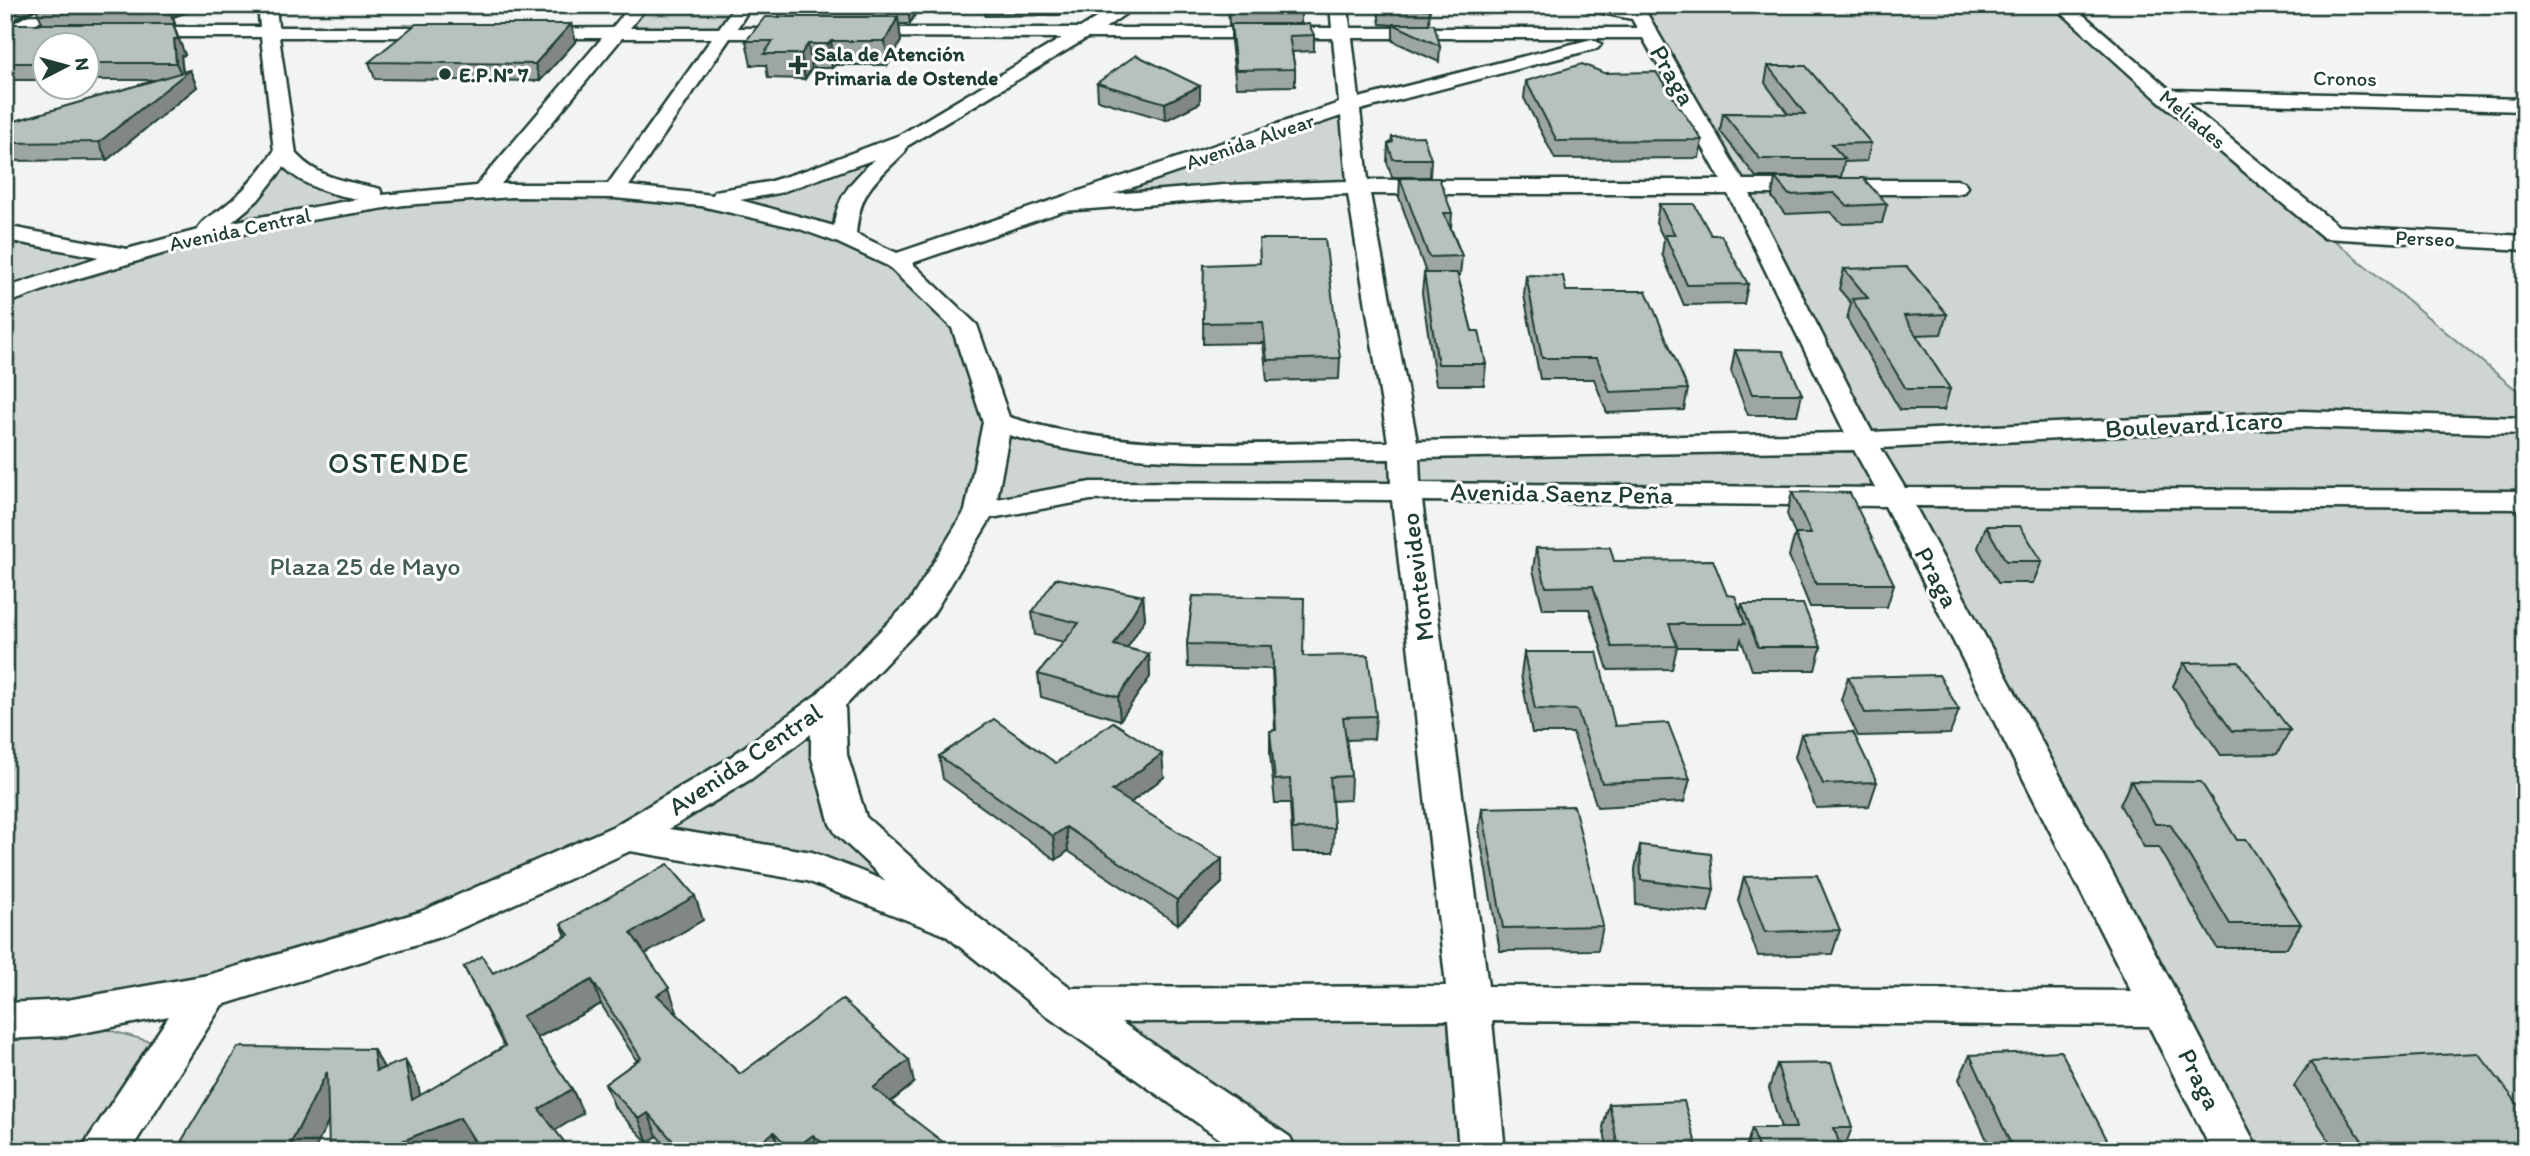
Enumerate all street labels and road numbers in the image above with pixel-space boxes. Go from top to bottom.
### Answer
street label: Praga [1643,39,1703,111]
street label: Cronos [2313,65,2377,91]
street label: Meliades [2155,84,2231,154]
street label: Avenida Alvear [1182,107,1318,175]
street label: Avenida Central [167,202,313,256]
street label: Perseo [2395,224,2455,252]
street label: Boulevard Icaro [2104,403,2284,445]
street label: Avenida Saenz Peña [1450,475,1674,511]
street label: Montevideo [1393,511,1441,643]
street label: Praga [1908,541,1966,613]
street label: Avenida Central [662,696,828,822]
street label: Praga [2171,1043,2229,1115]

